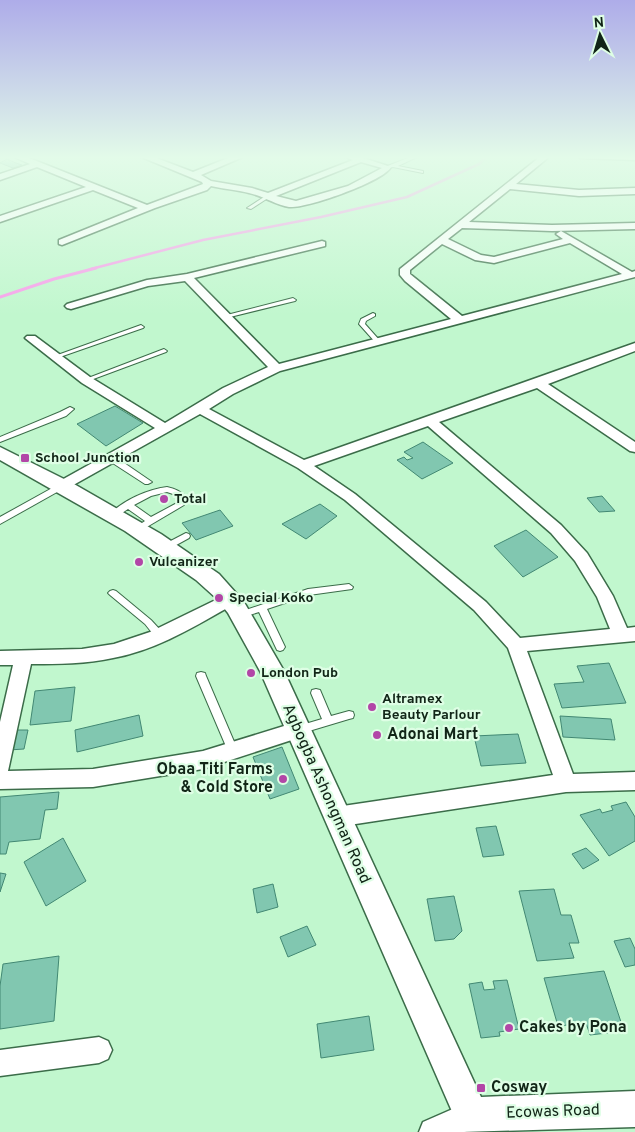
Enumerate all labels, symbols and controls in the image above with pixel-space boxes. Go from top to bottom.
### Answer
north arrow [575,10,625,60]
text: N [593,15,605,32]
place label: School Junction [35,450,140,467]
marker: School Junction [19,452,31,464]
place label: Total [174,491,206,508]
marker: Total [158,493,170,505]
place label: Vulcanizer [149,554,219,571]
marker: Vulcanizer [133,556,145,568]
place label: Special Koko [229,590,313,607]
marker: Special Koko [213,592,225,604]
place label: London Pub [261,665,338,682]
marker: London Pub [245,667,257,679]
place label: Altramex Beauty Parlour [382,691,481,724]
street label: Agbogba Ashongman Road [277,701,375,887]
marker: Altramex Beauty Parlour [366,701,378,713]
place label: Adonai Mart [387,725,478,745]
marker: Adonai Mart [371,729,383,741]
place label: Obaa Titi Farms & Cold Store [156,760,273,798]
marker: Obaa Titi Farms & Cold Store [277,773,289,785]
place label: Cakes by Pona [519,1018,627,1038]
marker: Cakes by Pona [503,1022,515,1034]
place label: Cosway [491,1078,547,1098]
marker: Cosway [475,1082,487,1094]
street label: Ecowas Road [506,1100,600,1124]

